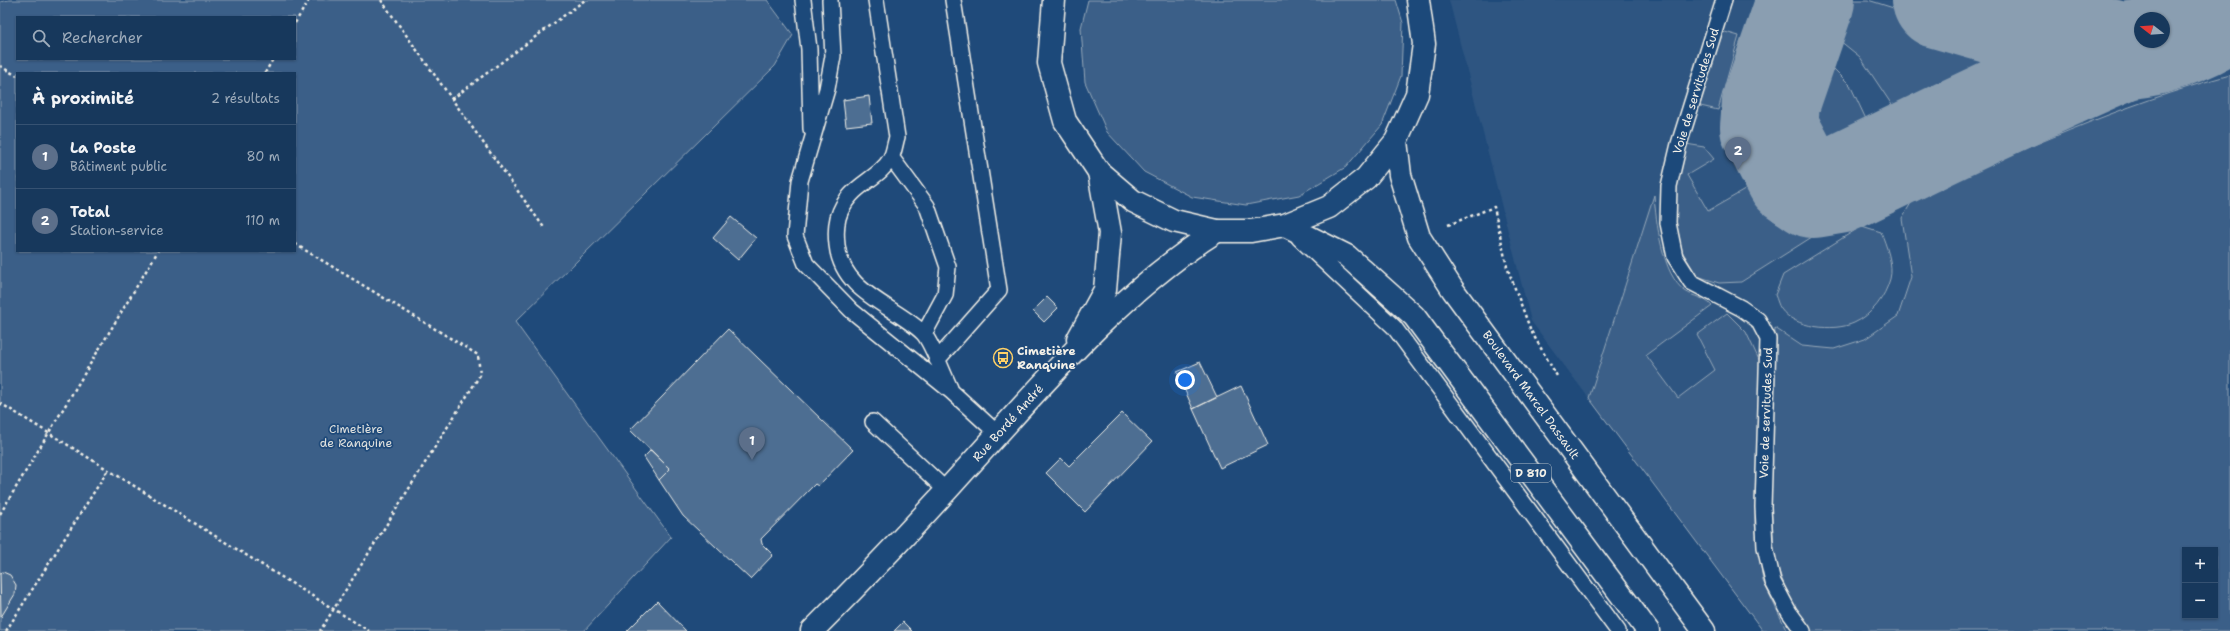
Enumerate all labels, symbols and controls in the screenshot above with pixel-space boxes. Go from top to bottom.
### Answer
north arrow [2134,12,2170,48]
search box [16,16,296,60]
street label: Voie de servitudes Sud [1669,25,1723,156]
icon: search [30,27,52,49]
text: Rechercher [62,28,143,48]
text: À proximité [32,87,134,109]
text: 2 résultats [211,90,280,107]
pin: 2 [1725,137,1751,170]
text: La Poste [70,138,136,158]
text: 1 [42,148,48,165]
text: 80 m [246,148,280,165]
text: Bâtiment public [70,158,167,175]
text: Total [70,202,110,222]
text: 2 [40,212,50,229]
text: 110 m [245,212,280,229]
text: Station-service [70,222,164,239]
street label: Boulevard Marcel Dassault [1479,327,1583,463]
place label: Cimetière Ranquine [1017,343,1076,373]
bus stop icon: Cimetière Ranquine [992,347,1014,369]
street label: Voie de servitudes Sud [1756,347,1776,479]
your location [1175,370,1195,390]
street label: Rue Bordé André [969,381,1047,465]
park label: Cimetière de Ranquine [320,421,392,451]
pin: 1 [739,427,765,460]
road number: D 810 [1511,464,1551,482]
map controls [2182,547,2218,619]
button: + [2182,547,2218,583]
button: − [2182,583,2218,619]

